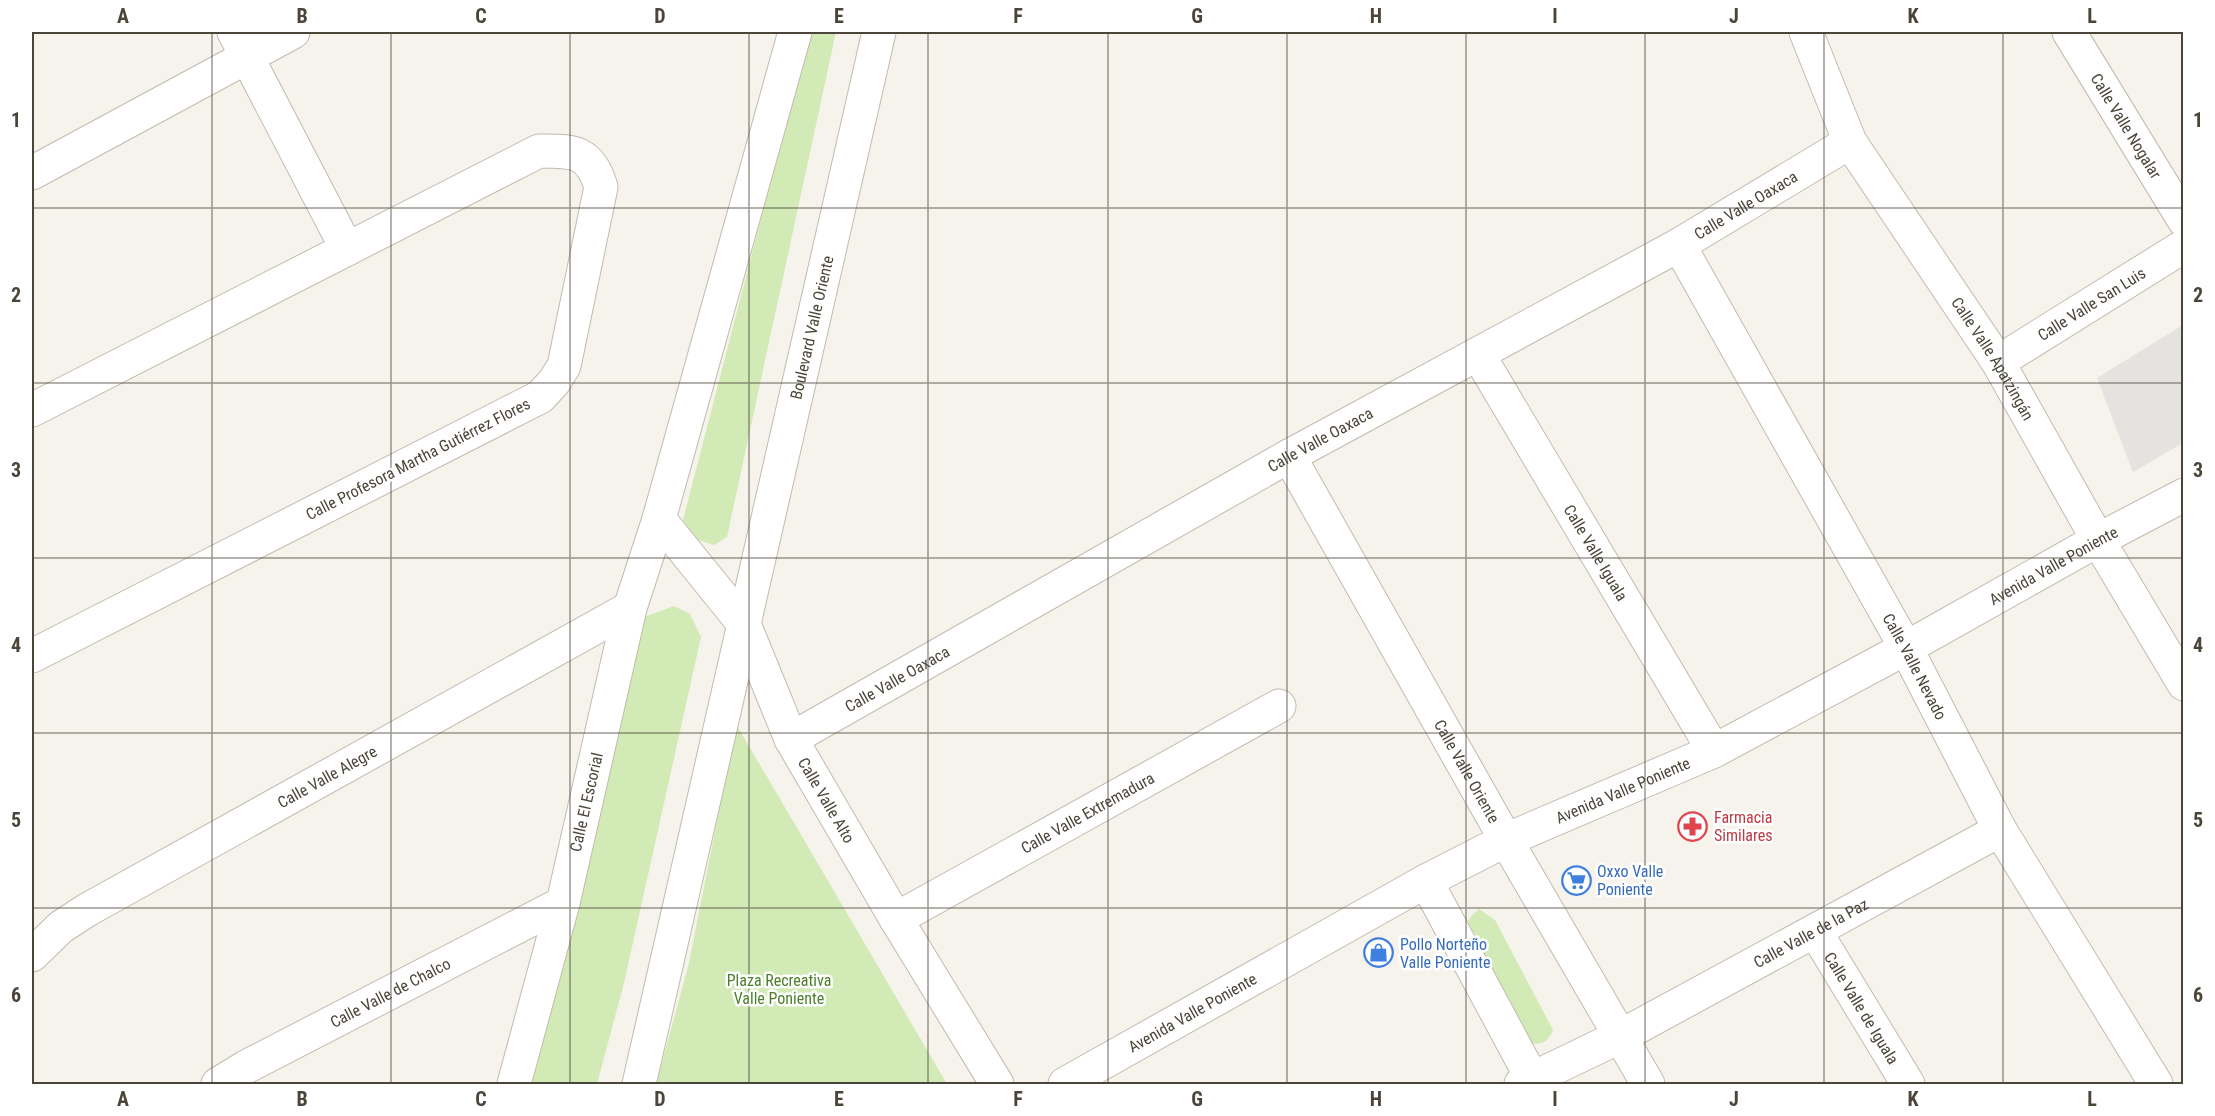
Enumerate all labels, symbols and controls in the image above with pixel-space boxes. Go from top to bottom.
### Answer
text: A [117,4,129,28]
text: B [296,4,308,28]
text: C [475,4,487,28]
text: D [654,4,666,28]
text: E [834,4,844,28]
text: F [1013,4,1023,28]
text: G [1191,4,1203,28]
text: H [1370,4,1382,28]
text: I [1552,4,1558,28]
text: J [1729,4,1739,28]
text: K [1907,4,1919,28]
text: L [2087,4,2097,28]
street label: Calle Valle Nogalar [2087,70,2166,182]
text: 1 [11,108,21,132]
text: 1 [2193,108,2203,132]
street label: Calle Valle Oaxaca [1691,167,1801,243]
street label: Boulevard Valle Oriente [786,254,837,401]
street label: Calle Valle San Luis [2034,263,2149,345]
text: 2 [11,283,21,307]
text: 2 [2193,283,2203,307]
street label: Calle Valle Apatzingán [1948,293,2038,423]
street label: Calle Profesora Martha Gutiérrez Flores [303,394,533,524]
street label: Calle Valle Oaxaca [1264,403,1376,476]
text: 3 [11,458,21,482]
text: 3 [2193,458,2203,482]
street label: Calle Valle Iguala [1560,501,1632,604]
street label: Avenida Valle Poniente [1986,522,2121,609]
street label: Calle Valle Nevado [1879,610,1951,723]
text: 4 [11,633,21,657]
text: 4 [2193,633,2203,657]
street label: Calle Valle Oaxaca [841,642,953,716]
street label: Calle Valle Oriente [1430,716,1504,826]
street label: Calle Valle Alegre [274,741,380,812]
street label: Calle El Escorial [565,751,606,853]
street label: Avenida Valle Poniente [1553,753,1693,827]
street label: Calle Valle Alto [794,754,859,846]
street label: Calle Valle Extremadura [1017,768,1157,857]
text: 5 [11,808,21,832]
place label: Farmacia Similares [1714,808,1773,845]
text: 5 [2193,808,2203,832]
pharmacy icon: Farmacia Similares [1677,810,1709,842]
place label: Oxxo Valle Poniente [1597,862,1663,899]
supermarket icon: Oxxo Valle Poniente [1560,864,1592,896]
street label: Calle Valle de la Paz [1750,894,1871,972]
place label: Pollo Norteño Valle Poniente [1400,935,1491,972]
shop icon: Pollo Norteño Valle Poniente [1363,937,1395,969]
street label: Calle Valle de Iguala [1820,948,1903,1067]
street label: Calle Valle de Chalco [327,954,453,1031]
street label: Avenida Valle Poniente [1125,969,1260,1056]
park label: Plaza Recreativa Valle Poniente [727,971,831,1008]
text: 6 [11,983,21,1007]
text: 6 [2193,983,2203,1007]
text: A [117,1087,129,1111]
text: B [296,1087,308,1111]
text: C [475,1087,487,1111]
text: D [654,1087,666,1111]
text: E [834,1087,844,1111]
text: F [1013,1087,1023,1111]
text: G [1191,1087,1203,1111]
text: H [1370,1087,1382,1111]
text: I [1552,1087,1558,1111]
text: J [1729,1087,1739,1111]
text: K [1907,1087,1919,1111]
text: L [2087,1087,2097,1111]

